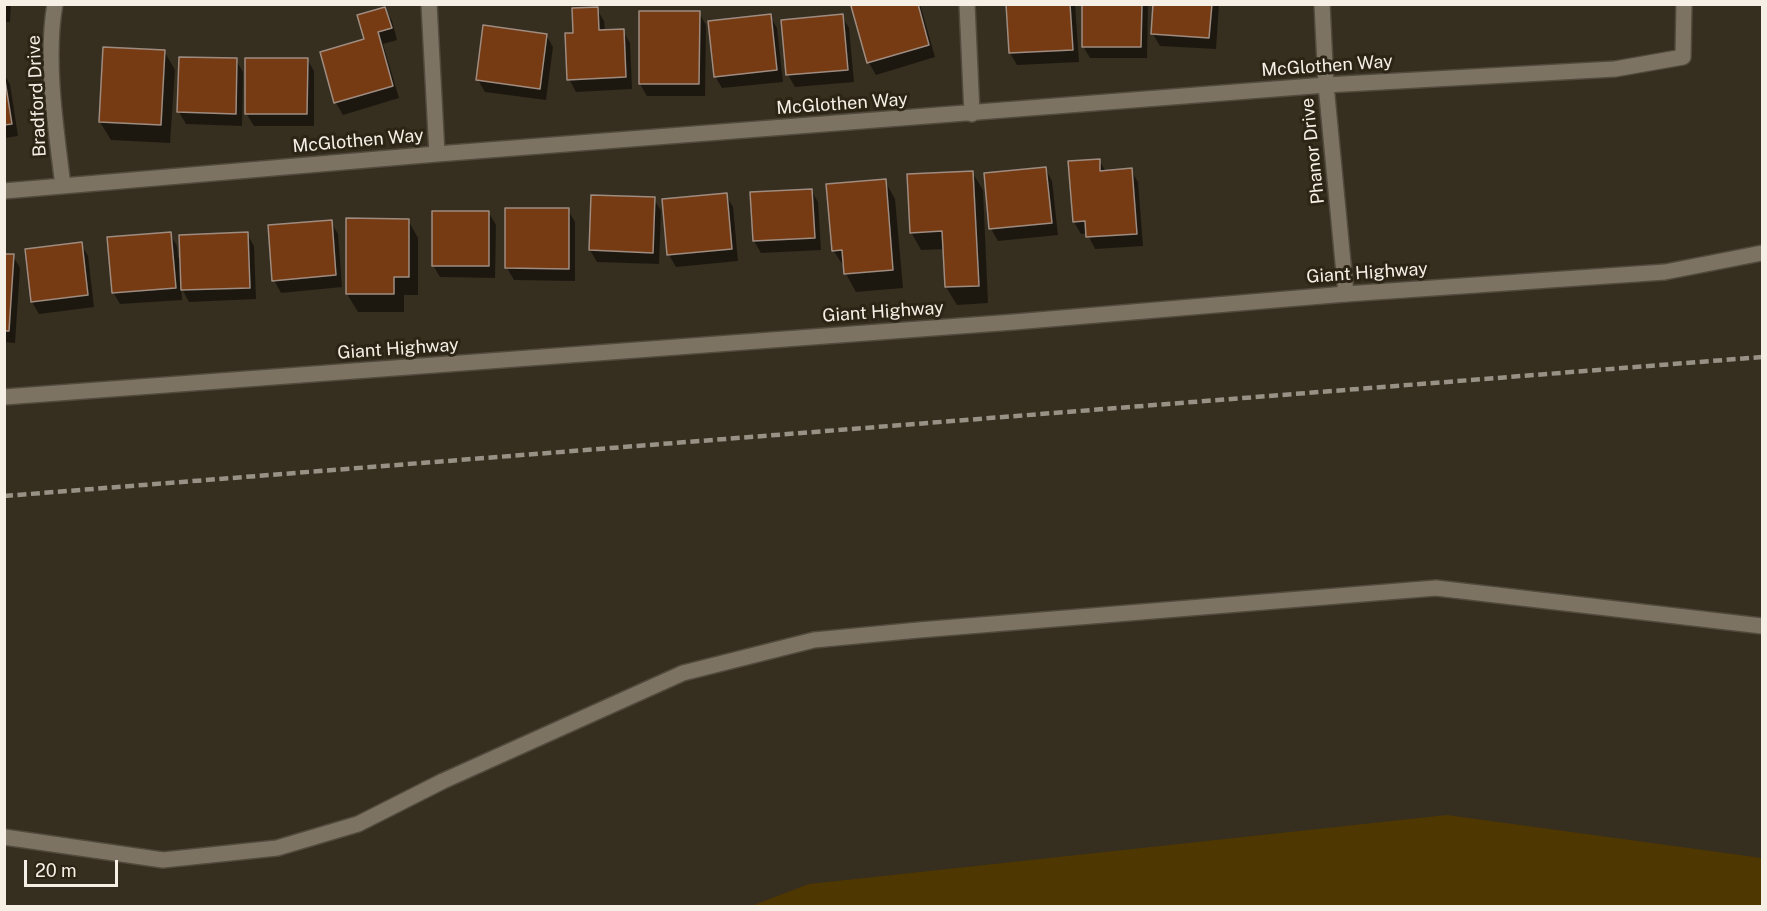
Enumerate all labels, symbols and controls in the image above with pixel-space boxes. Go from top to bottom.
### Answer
street label: Bradford Drive [23,35,51,157]
street label: McGlothen Way [1261,51,1393,81]
street label: McGlothen Way [776,89,908,119]
street label: Phanor Drive [1297,97,1329,205]
street label: McGlothen Way [292,125,424,157]
street label: Giant Highway [1306,258,1428,288]
street label: Giant Highway [822,297,944,327]
street label: Giant Highway [337,334,459,364]
scale bar [27,848,122,886]
text: 20 m [35,860,77,881]

